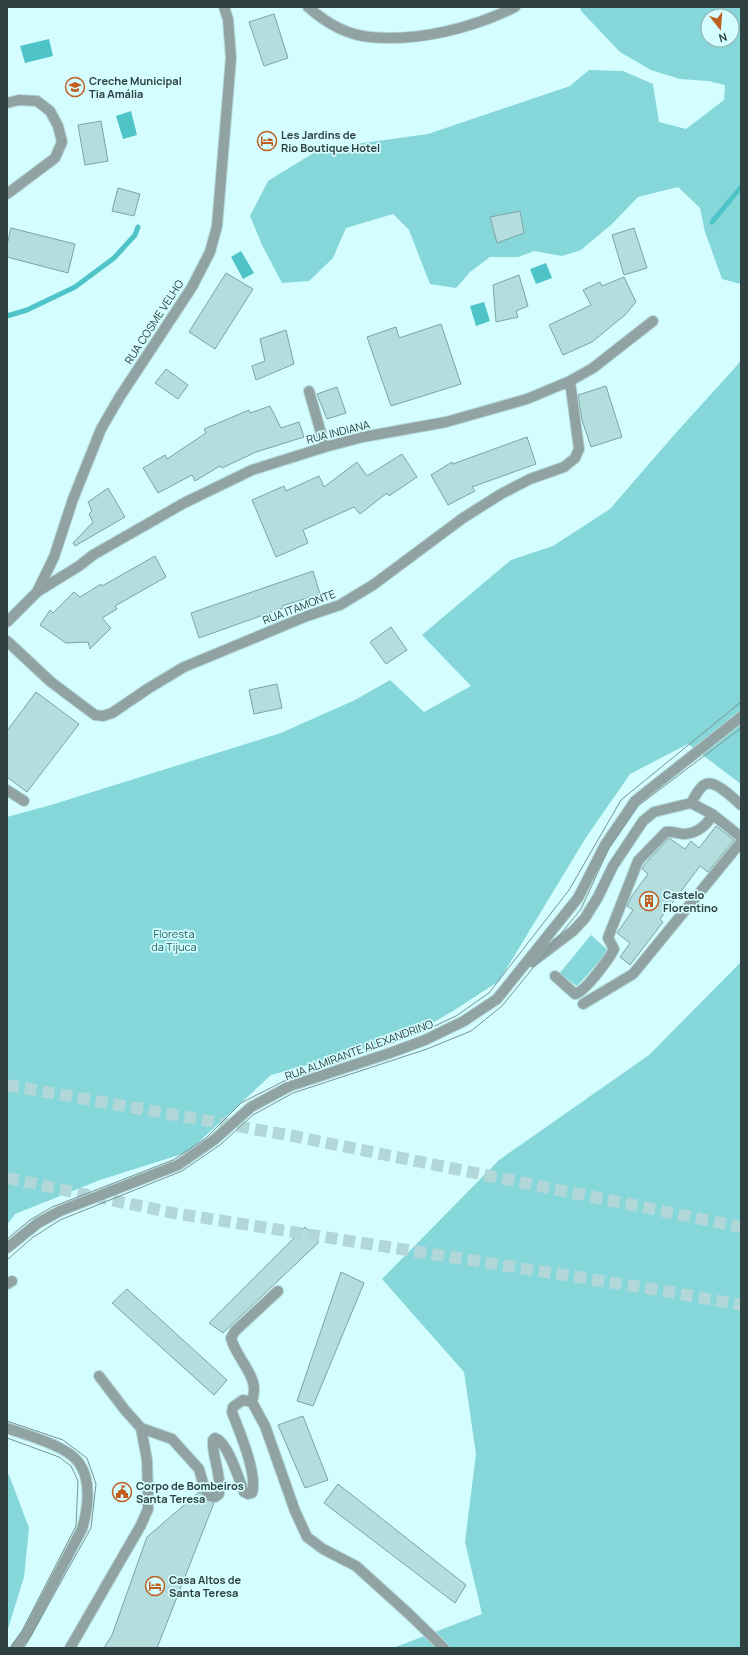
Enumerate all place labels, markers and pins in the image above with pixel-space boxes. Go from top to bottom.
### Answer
place label: Creche Municipal Tia Amália [89,73,182,101]
school or university icon: Creche Municipal Tia Amália [64,76,86,98]
place label: Les Jardins de Rio Boutique Hotel [281,127,380,155]
hotel icon: Les Jardins de Rio Boutique Hotel [256,130,278,152]
place label: Castelo Florentino [663,887,718,915]
building icon: Castelo Florentino [638,890,660,912]
place label: Corpo de Bombeiros Santa Teresa [136,1478,244,1506]
public building icon: Corpo de Bombeiros Santa Teresa [111,1481,133,1503]
place label: Casa Altos de Santa Teresa [169,1572,241,1600]
hotel icon: Casa Altos de Santa Teresa [144,1575,166,1597]

